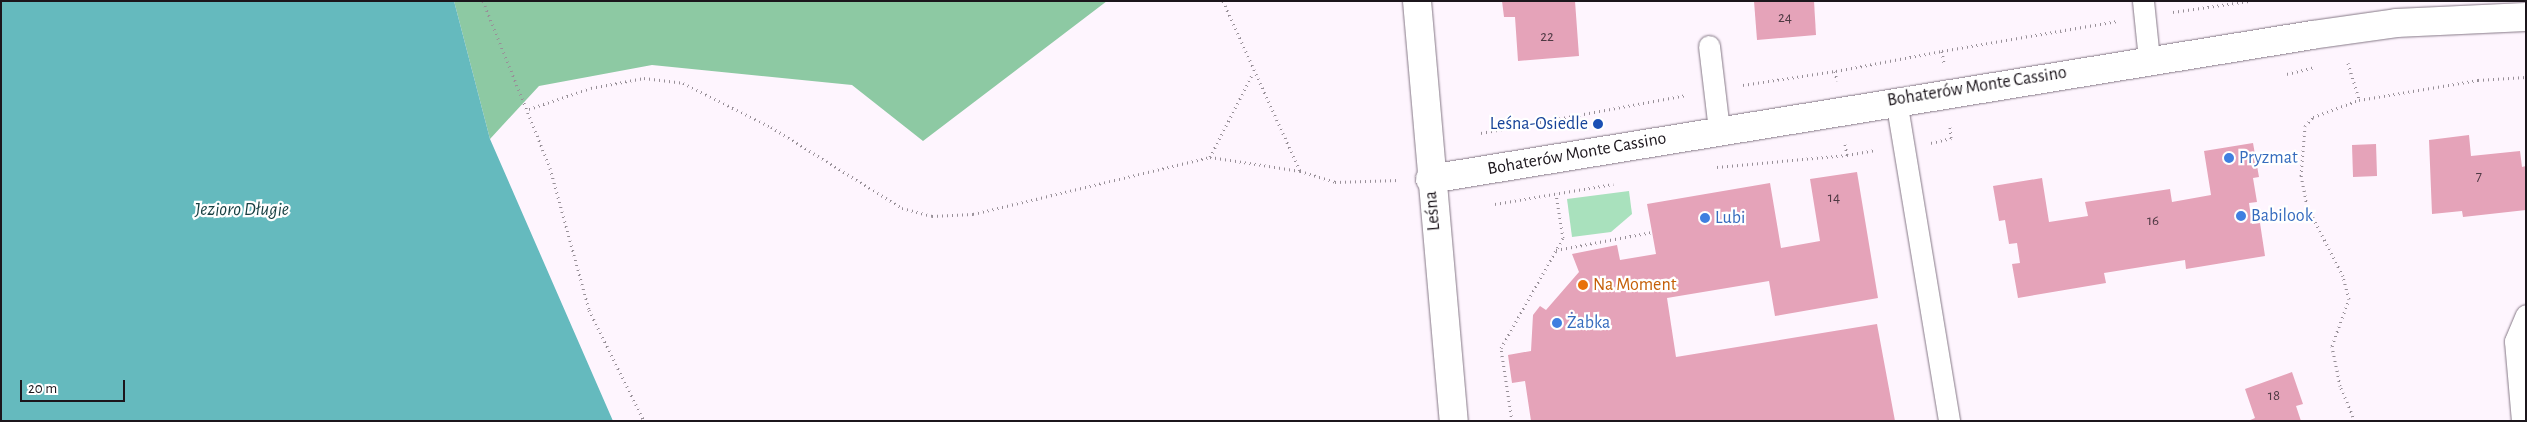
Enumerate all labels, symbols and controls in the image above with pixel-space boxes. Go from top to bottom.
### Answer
house number: 24 [1778,9,1792,27]
house number: 22 [1540,28,1554,46]
street label: Bohaterów Monte Cassino [1886,62,2068,112]
place label: Leśna-Osiedle [1490,113,1588,135]
marker: Leśna-Osiedle [1592,118,1604,130]
street label: Bohaterów Monte Cassino [1486,128,1668,180]
place label: Pryzmat [2239,147,2298,169]
marker: Pryzmat [2223,152,2235,164]
house number: 7 [2476,168,2482,186]
house number: 14 [1828,189,1840,207]
street label: Leśna [1421,190,1445,232]
water label: Jezioro Długie [195,199,289,221]
place label: Babilook [2251,205,2313,227]
place label: Lubi [1715,207,1745,229]
marker: Babilook [2235,210,2247,222]
marker: Lubi [1699,212,1711,224]
house number: 16 [2147,212,2159,230]
place label: Na Moment [1593,274,1676,296]
marker: Na Moment [1577,279,1589,291]
place label: Żabka [1567,312,1610,334]
marker: Żabka [1551,317,1563,329]
scale bar [22,370,128,402]
text: 20 m [28,381,57,396]
house number: 18 [2268,387,2280,405]

